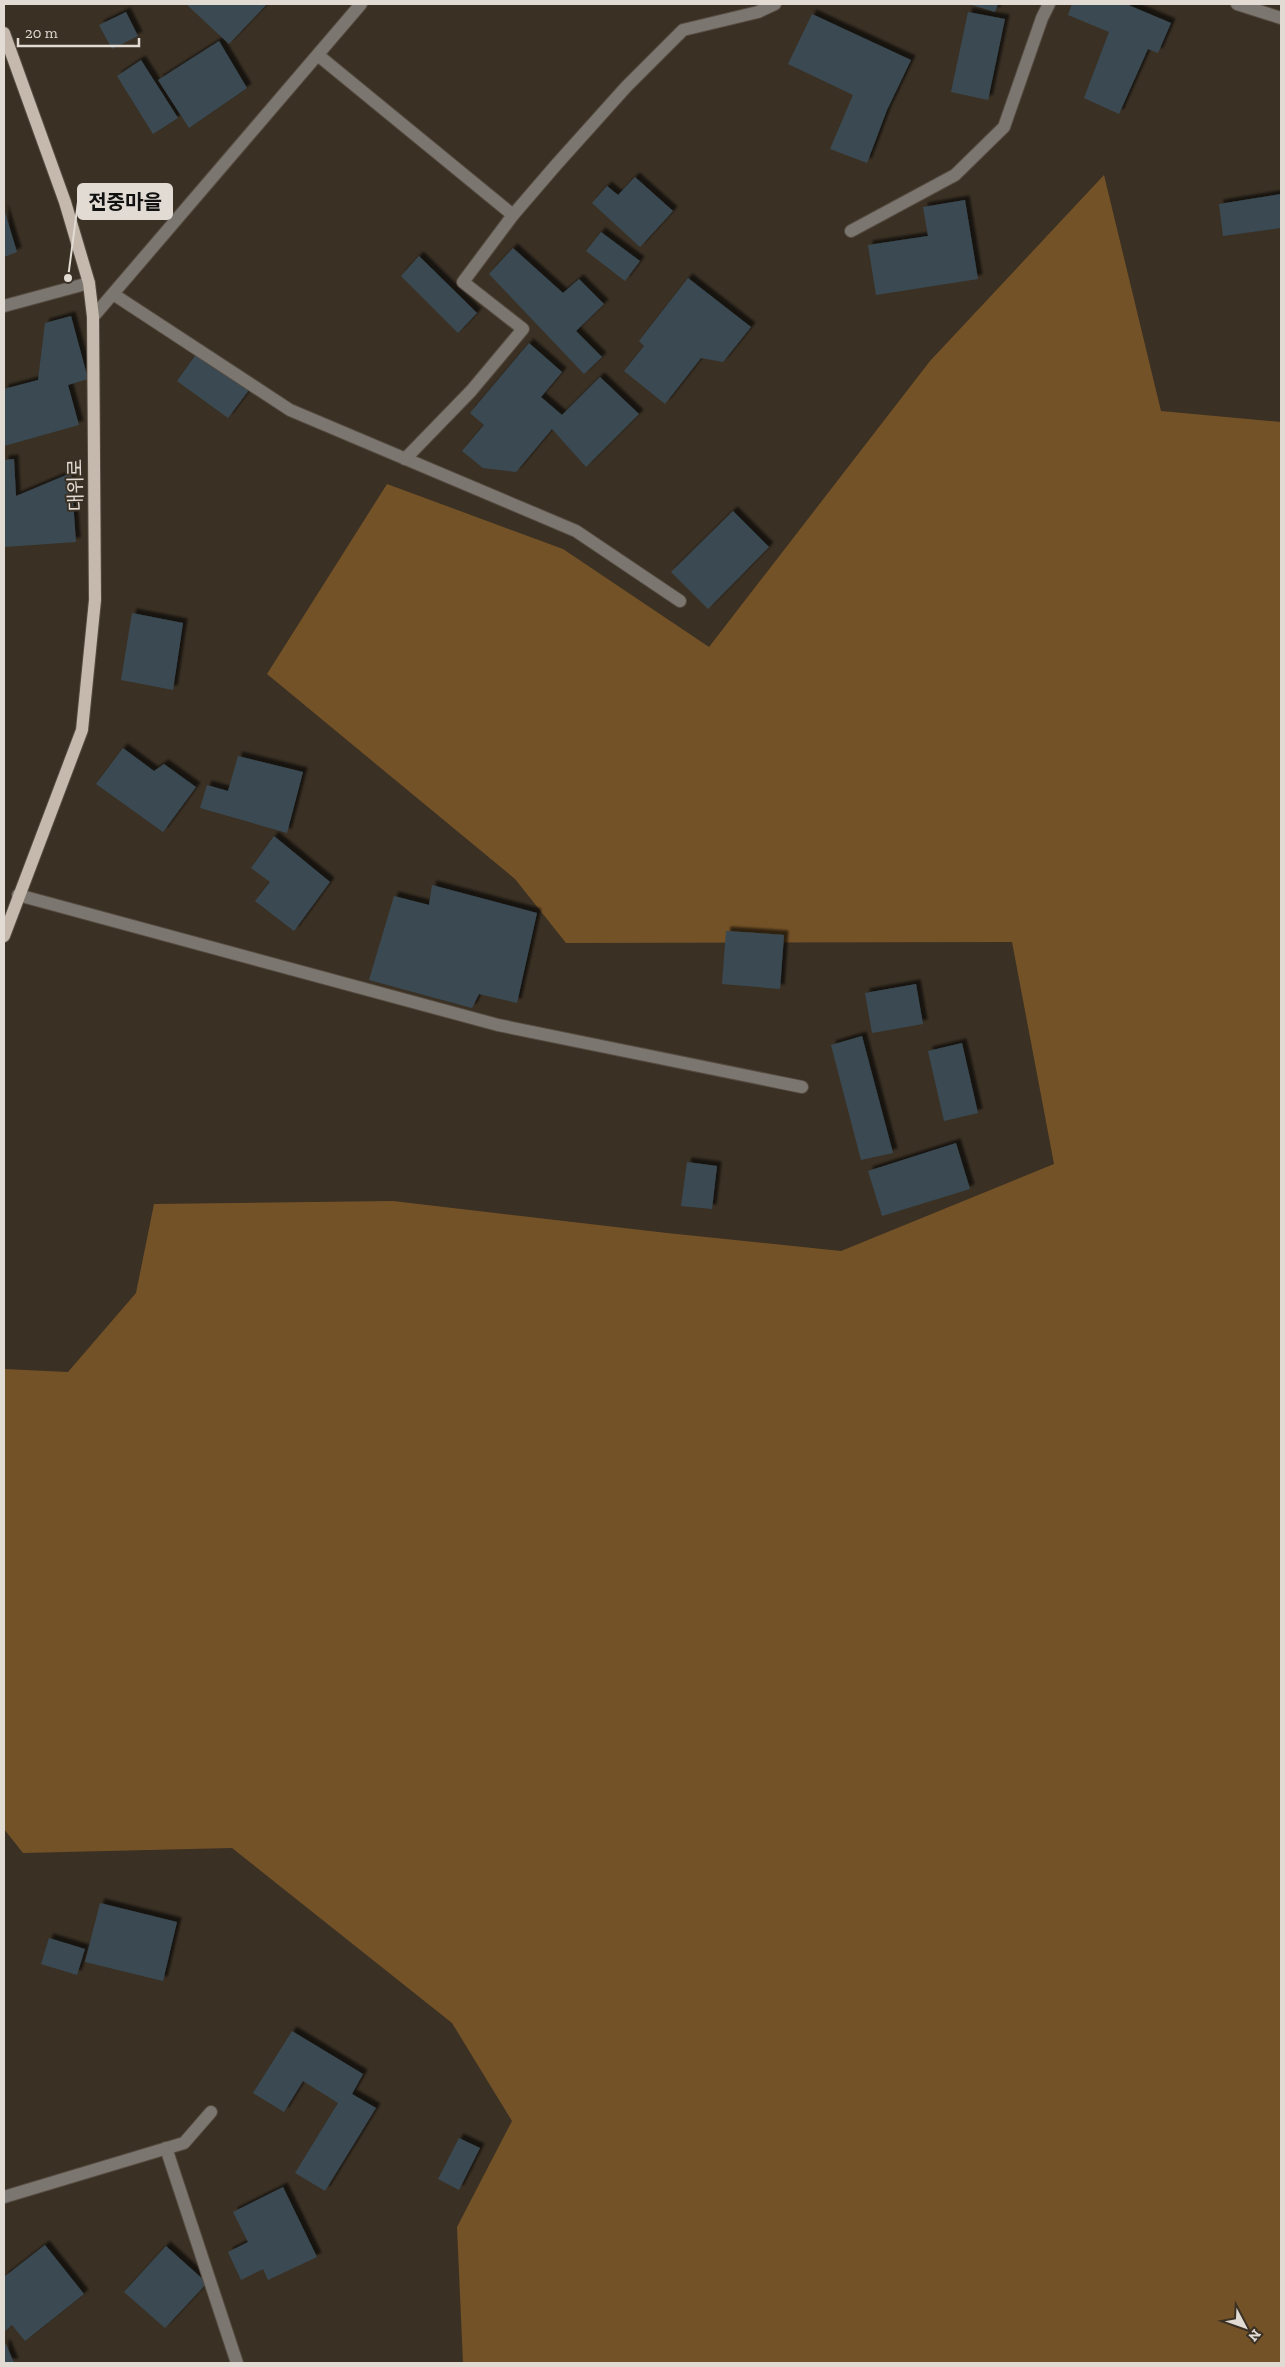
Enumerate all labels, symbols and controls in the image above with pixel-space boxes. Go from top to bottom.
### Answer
scale bar [18,15,139,47]
text: 20 m [25,24,58,42]
callout: 전중마을 [78,184,172,219]
text: 전중마을 [88,190,162,214]
street label: 대위로 [64,459,87,511]
north arrow [1220,2302,1270,2352]
text: N [1244,2326,1264,2345]

